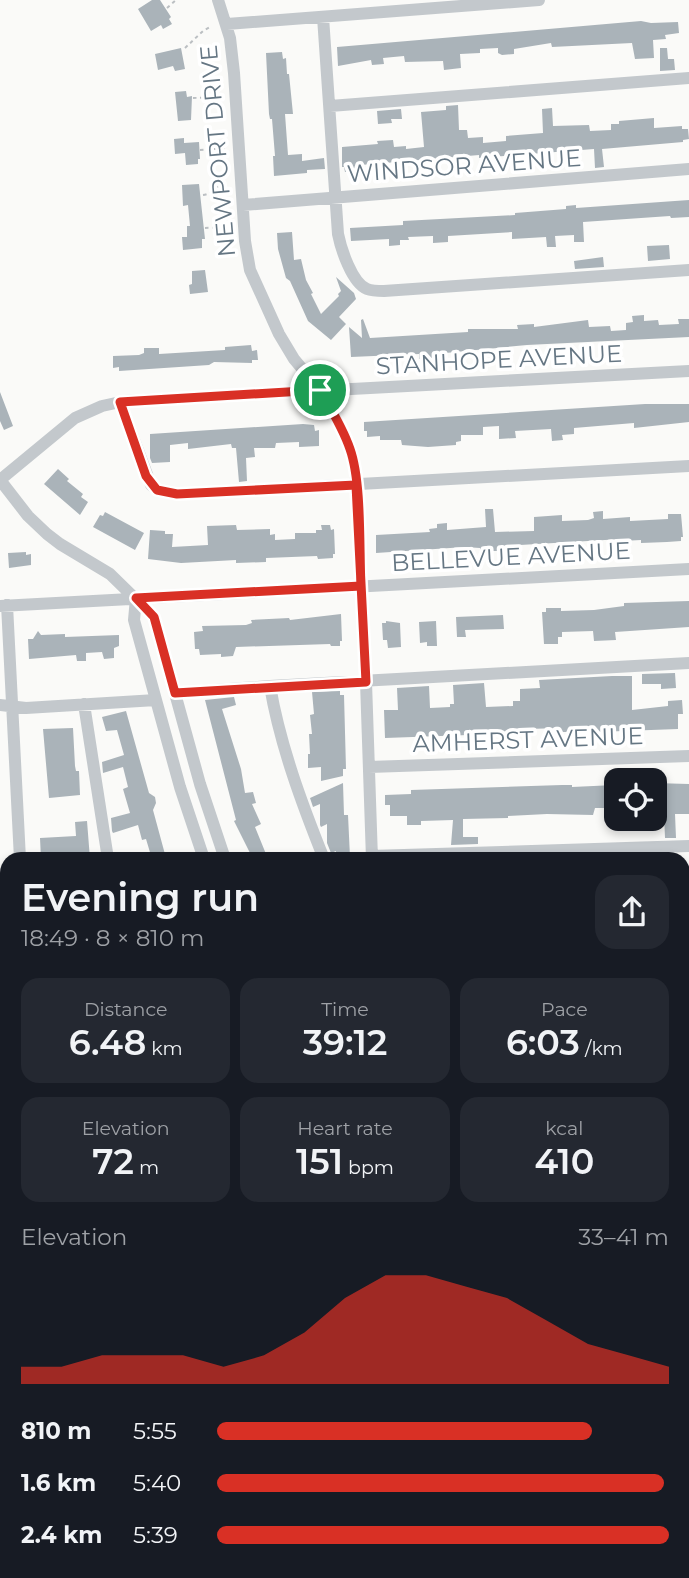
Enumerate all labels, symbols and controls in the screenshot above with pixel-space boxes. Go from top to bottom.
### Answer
street label: NEWPORT DRIVE [194,44,241,258]
street label: WINDSOR AVENUE [346,143,582,188]
street label: STANHOPE AVENUE [375,339,623,380]
pin [290,360,350,420]
icon: arrive [301,371,339,409]
street label: BELLEVUE AVENUE [391,536,631,577]
street label: AMHERST AVENUE [412,721,644,758]
map controls [604,768,667,831]
button: locate [604,768,667,831]
text: Evening run [21,874,259,921]
button: share [595,875,669,949]
text: 18:49 · 8 × 810 m [21,924,204,952]
text: Distance [84,998,167,1021]
text: Time [321,998,369,1021]
text: Pace [541,998,588,1021]
text: 6.48 [69,1021,146,1064]
text: 39:12 [303,1021,387,1064]
text: 6:03 [506,1021,580,1064]
text: km [146,1037,183,1060]
text: /km [580,1037,623,1060]
text: Elevation [82,1117,170,1140]
text: Heart rate [297,1117,393,1140]
text: kcal [545,1117,583,1140]
text: 72 [92,1140,134,1183]
text: 151 [296,1140,343,1183]
text: 410 [534,1140,594,1183]
text: m [134,1156,159,1179]
text: bpm [343,1156,394,1179]
text: Elevation [21,1223,127,1251]
text: 33–41 m [578,1223,669,1251]
text: 810 m [21,1417,91,1445]
text: 5:55 [133,1417,177,1445]
text: 1.6 km [21,1469,96,1497]
text: 5:40 [133,1469,181,1497]
text: 2.4 km [21,1521,102,1549]
text: 5:39 [133,1521,178,1549]

